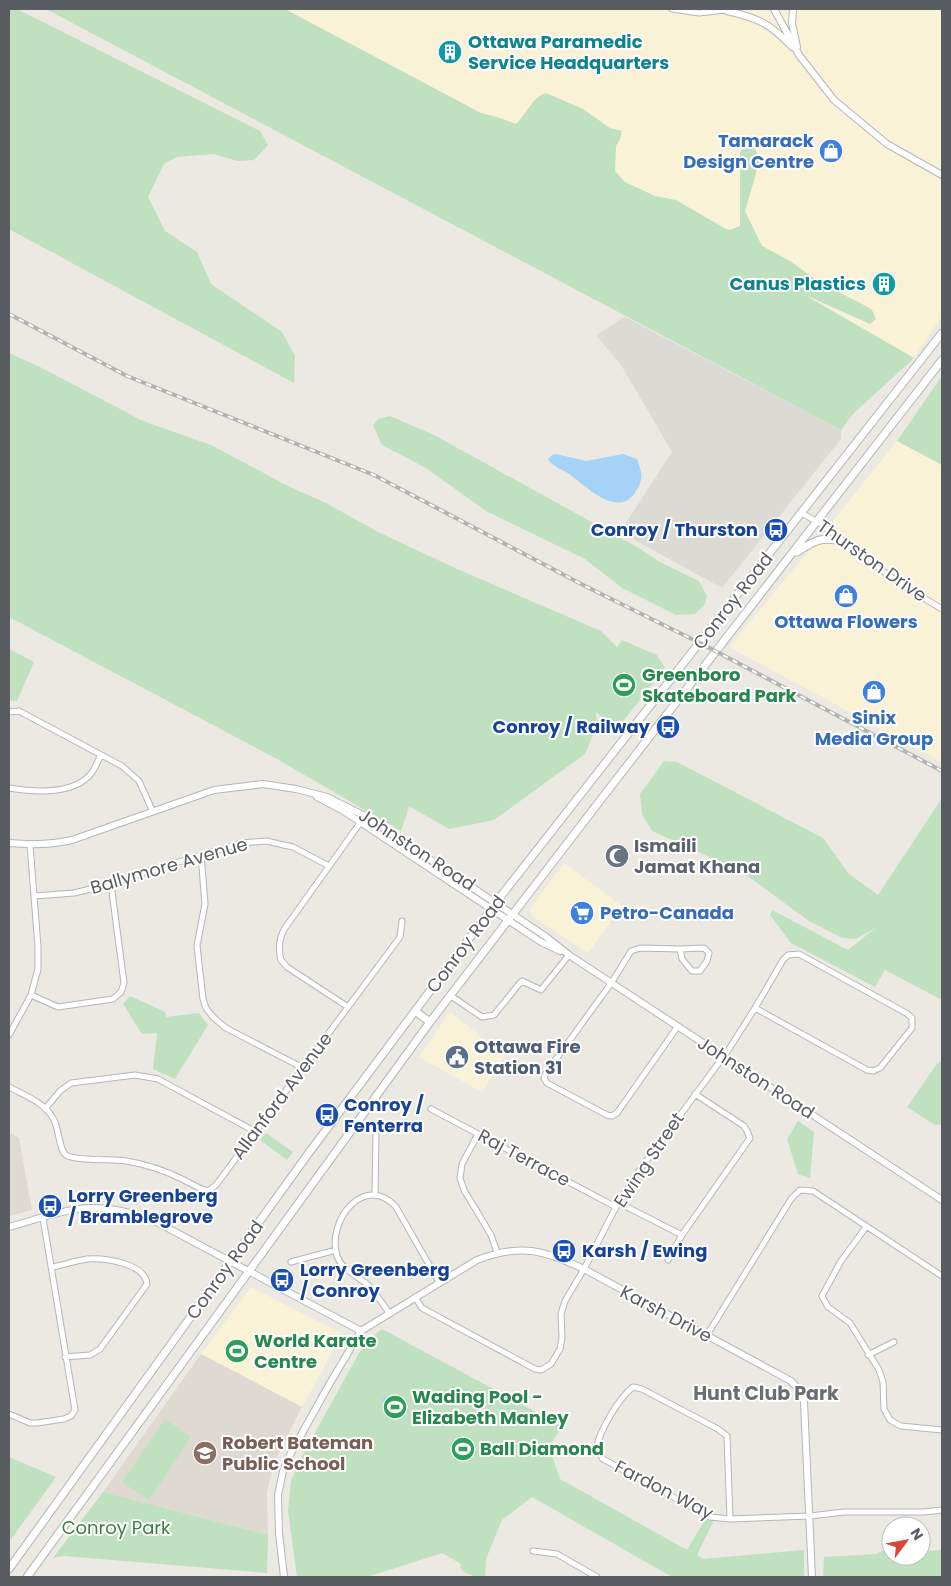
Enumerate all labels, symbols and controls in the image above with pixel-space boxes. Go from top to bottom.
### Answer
place label: Ottawa Paramedic Service Headquarters [468,29,669,75]
building icon: Ottawa Paramedic Service Headquarters [437,39,463,65]
place label: Tamarack Design Centre [683,128,815,174]
shop icon: Tamarack Design Centre [818,138,844,164]
place label: Canus Plastics [730,271,866,296]
building icon: Canus Plastics [871,271,897,297]
street label: Thurston Drive [813,514,932,608]
place label: Conroy / Thurston [591,517,758,542]
bus stop icon: Conroy / Thurston [763,517,789,543]
street label: Conroy Road [687,547,778,654]
shop icon: Ottawa Flowers [833,583,859,609]
place label: Ottawa Flowers [774,609,918,634]
place label: Greenboro Skateboard Park [642,662,798,708]
sports icon: Greenboro Skateboard Park [611,672,637,698]
shop icon: Sinix Media Group [861,679,887,705]
place label: Sinix Media Group [815,705,933,751]
place label: Conroy / Railway [493,714,651,739]
bus stop icon: Conroy / Railway [655,714,681,740]
street label: Johnston Road [354,802,481,897]
street label: Ballymore Avenue [87,831,250,900]
place label: Ismaili Jamat Khana [634,833,760,879]
mosque icon: Ismaili Jamat Khana [604,843,630,869]
street label: Conroy Road [420,889,511,998]
supermarket icon: Petro-Canada [569,900,595,926]
place label: Petro-Canada [600,900,734,925]
street label: Allanford Avenue [225,1027,338,1164]
street label: Johnston Road [693,1030,820,1125]
place label: Ottawa Fire Station 31 [474,1034,581,1080]
public building icon: Ottawa Fire Station 31 [444,1044,470,1070]
place label: Conroy / Fenterra [344,1092,424,1138]
bus stop icon: Conroy / Fenterra [314,1102,340,1128]
street label: Ewing Street [608,1107,690,1212]
street label: Raj Terrace [474,1123,575,1192]
place label: Lorry Greenberg / Bramblegrove [68,1183,218,1229]
bus stop icon: Lorry Greenberg / Bramblegrove [37,1193,63,1219]
street label: Conroy Road [180,1215,269,1324]
bus stop icon: Karsh / Ewing [551,1238,577,1264]
place label: Karsh / Ewing [582,1238,707,1263]
place label: Lorry Greenberg / Conroy [300,1257,450,1303]
bus stop icon: Lorry Greenberg / Conroy [269,1267,295,1293]
street label: Karsh Drive [616,1279,716,1348]
place label: World Karate Centre [254,1328,377,1374]
sports icon: World Karate Centre [224,1338,250,1364]
district label: Hunt Club Park [693,1380,839,1407]
place label: Wading Pool - Elizabeth Manley [412,1384,569,1430]
sports icon: Wading Pool - Elizabeth Manley [382,1394,408,1420]
place label: Robert Bateman Public School [222,1430,373,1476]
sports icon: Ball Diamond [450,1436,476,1462]
place label: Ball Diamond [480,1436,604,1461]
school or university icon: Robert Bateman Public School [192,1440,218,1466]
street label: Fardon Way [611,1454,718,1525]
park label: Conroy Park [62,1515,171,1540]
north arrow [881,1516,931,1566]
text: N [906,1524,928,1544]

